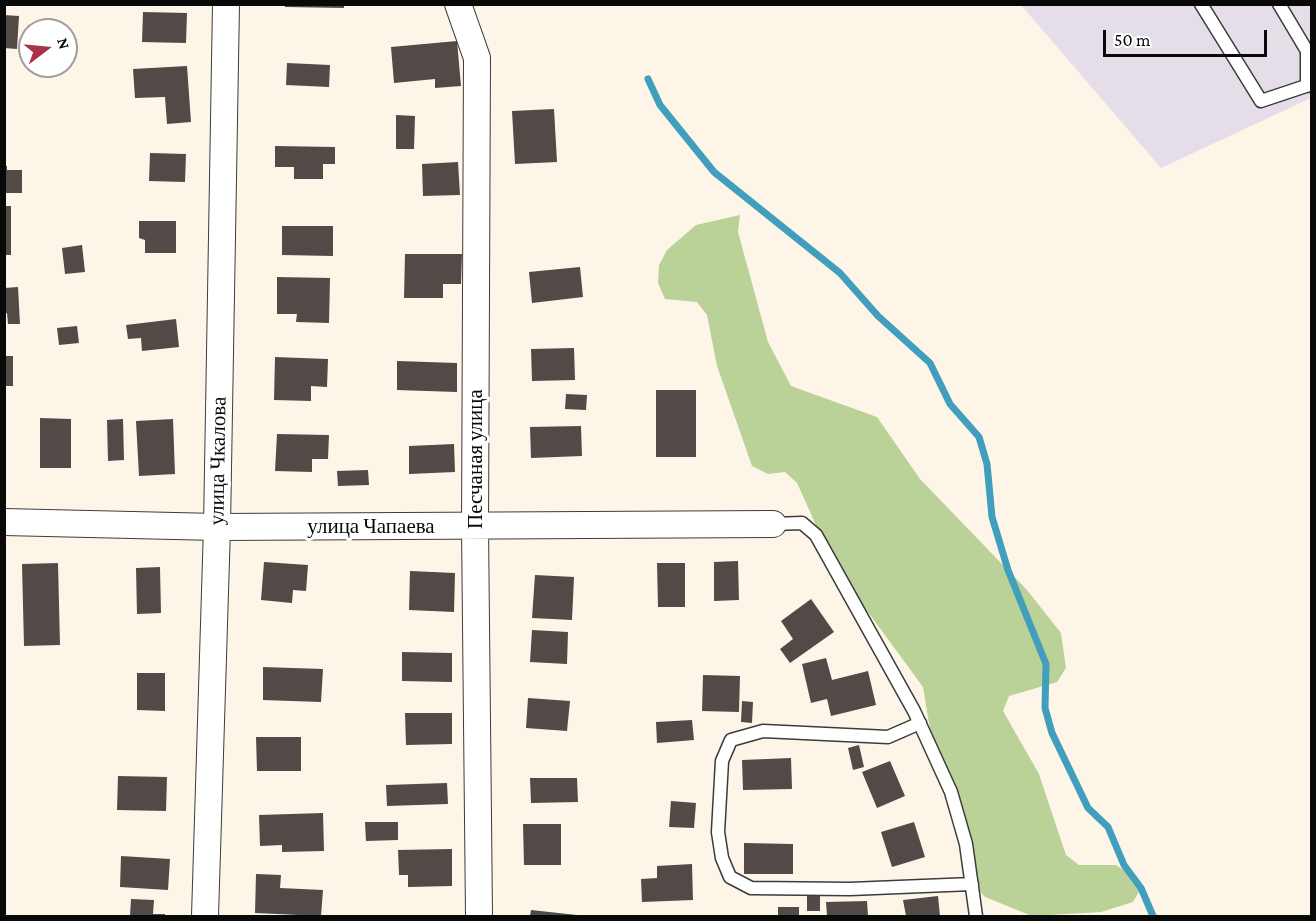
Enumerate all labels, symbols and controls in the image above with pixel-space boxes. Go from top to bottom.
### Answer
north arrow [18,18,78,78]
scale bar [1106,18,1270,56]
text: 50 m [1114,30,1151,50]
text: N [54,36,74,51]
street label: Песчаная улица [463,389,489,529]
street label: улица Чкалова [204,396,232,526]
street label: улица Чапаева [307,514,435,540]

